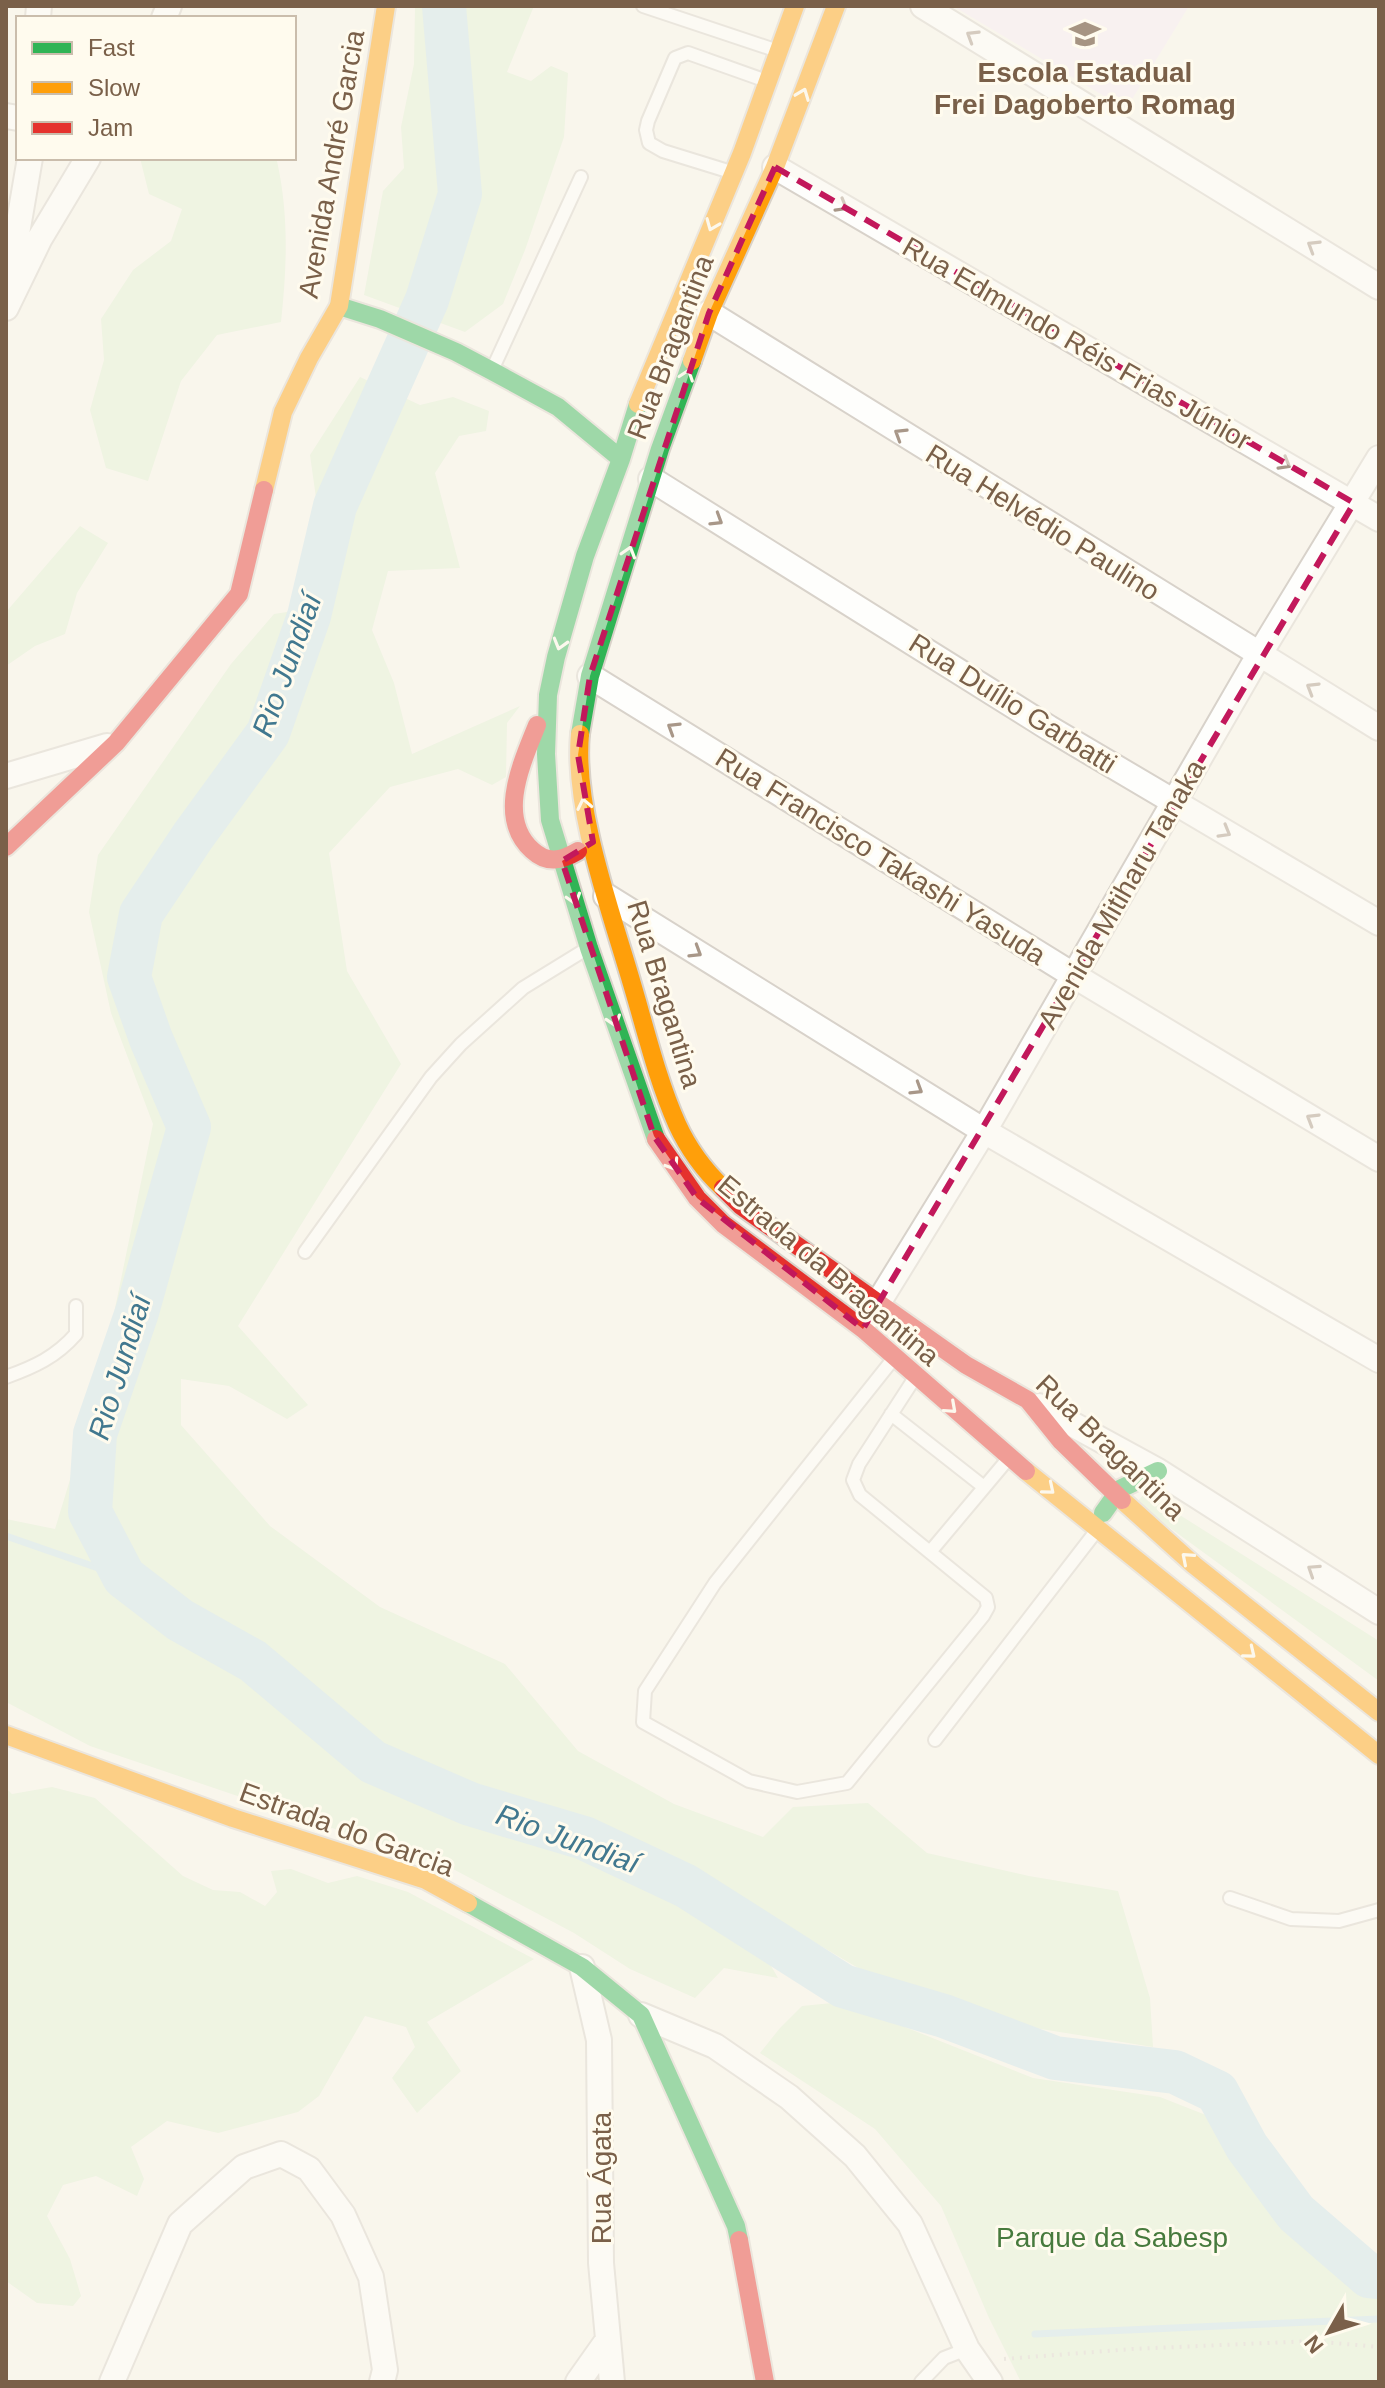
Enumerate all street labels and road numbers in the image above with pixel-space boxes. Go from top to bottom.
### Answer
street label: Avenida André Garcia [293,27,370,301]
street label: Rua Edmundo Réis Frias Júnior [897,231,1256,456]
street label: Rua Bragantina [621,250,720,444]
street label: Rua Helvédio Paulino [920,438,1165,607]
street label: Rua Duílio Garbatti [904,627,1122,780]
street label: Rua Francisco Takashi Yasuda [710,742,1052,971]
street label: Avenida Mitiharu Tanaka [1032,754,1211,1034]
street label: Rua Bragantina [621,897,708,1092]
street label: Estrada da Bragantina [712,1169,946,1372]
street label: Rua Bragantina [1030,1369,1192,1526]
street label: Estrada do Garcia [235,1776,459,1883]
street label: Rua Ágata [586,2111,617,2244]

